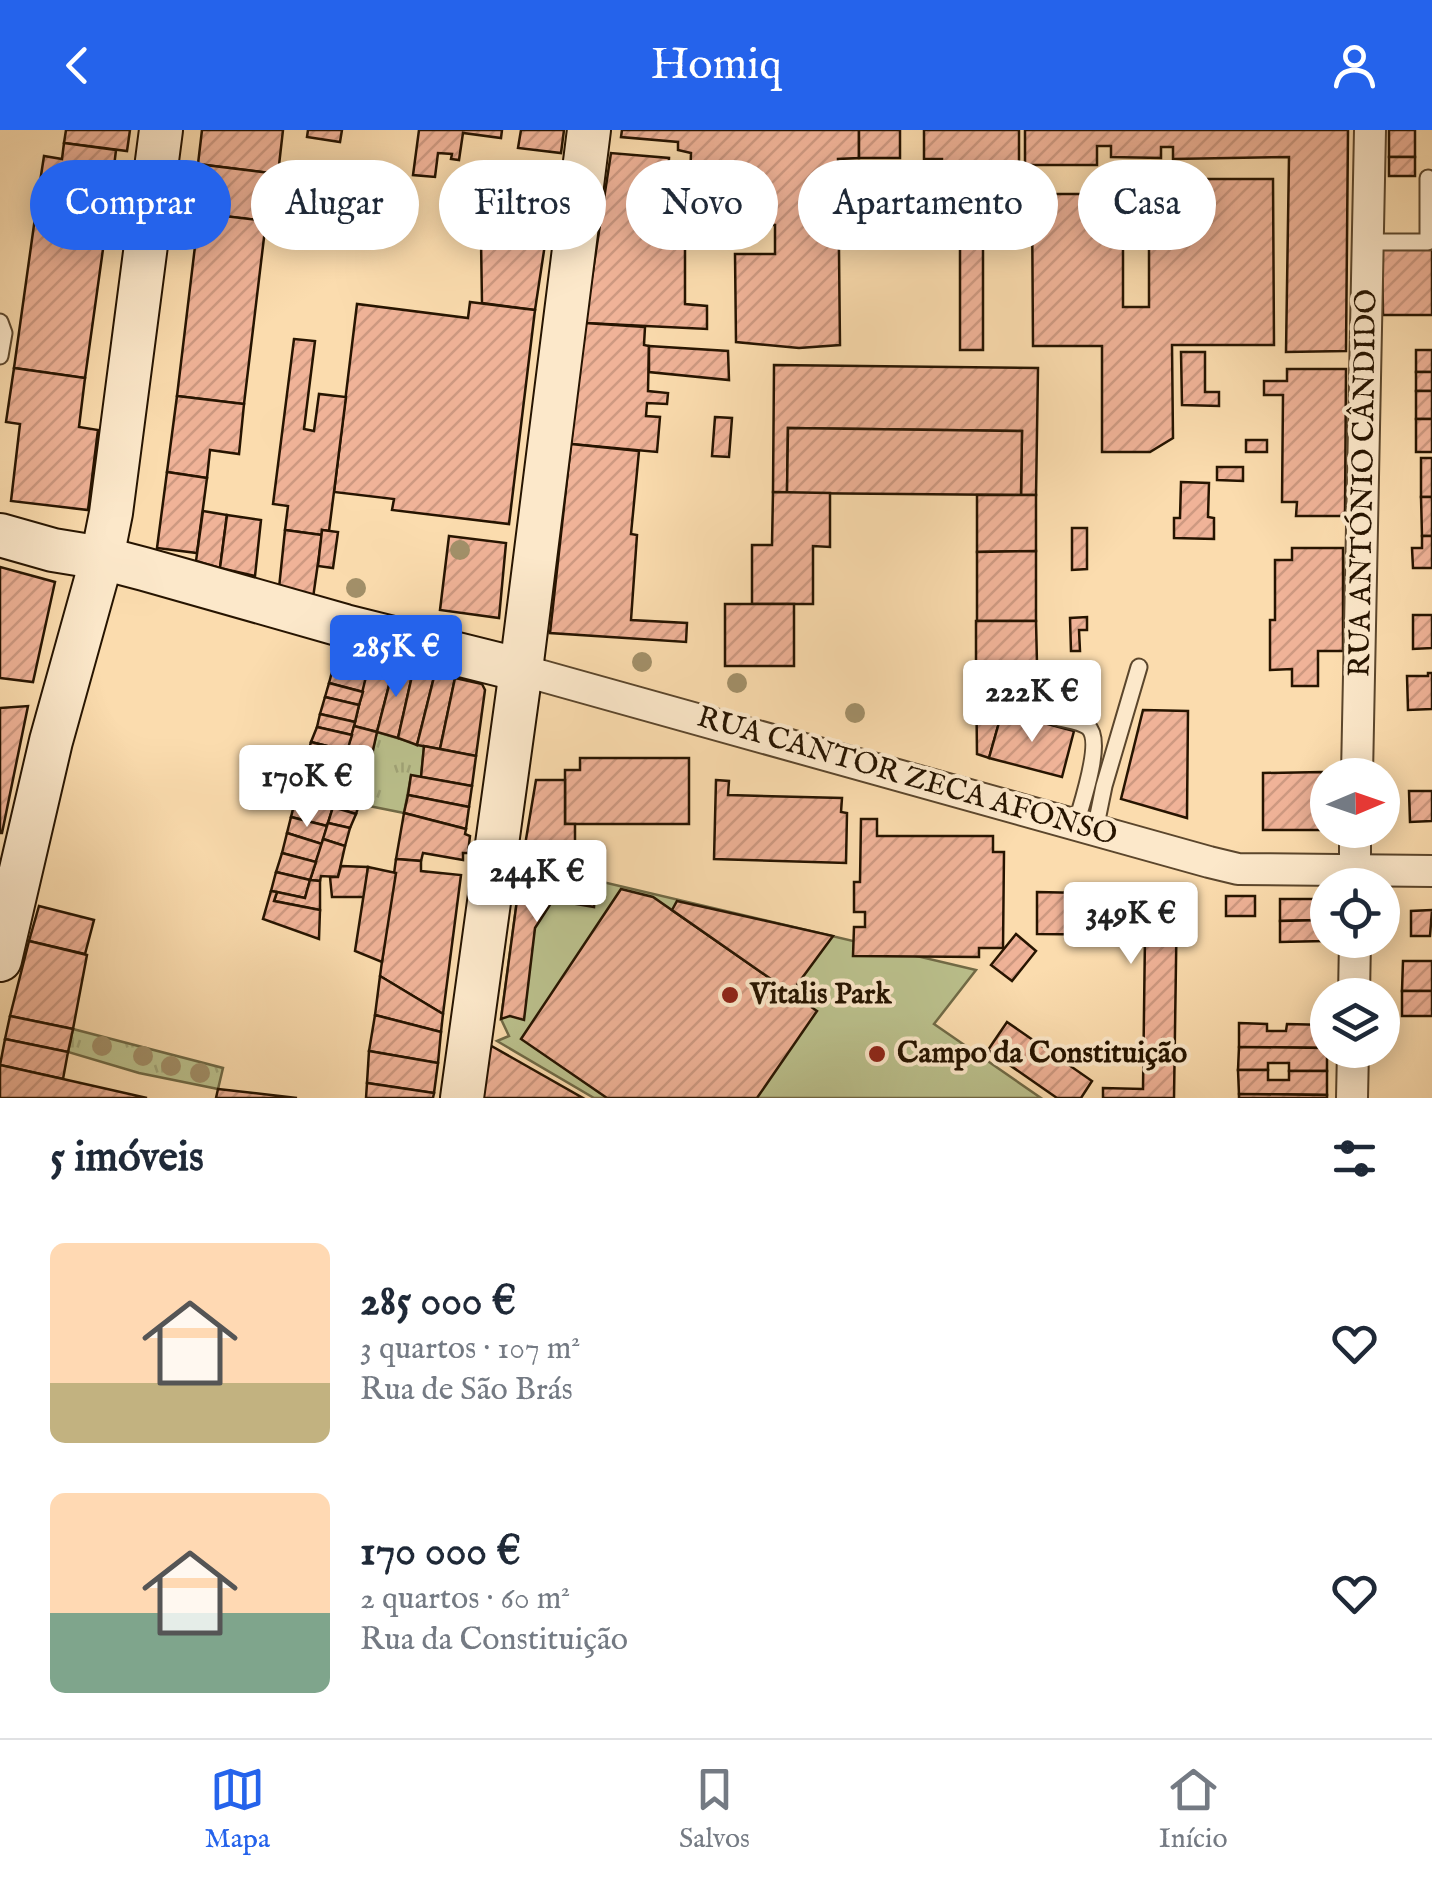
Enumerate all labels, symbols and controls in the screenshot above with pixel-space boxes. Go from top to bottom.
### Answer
text: Homiq [650,37,782,94]
icon: back [50,38,105,93]
icon: person [1327,38,1382,93]
chip: Comprar [30,160,231,250]
chip: Alugar [251,160,419,250]
chip: Filtros [439,160,606,250]
chip: Novo [626,160,778,250]
chip: Apartamento [798,160,1058,250]
chip: Casa [1078,160,1216,250]
street label: RUA ANTÓNIO CÂNDIDO [1341,289,1386,677]
pin: 285K € [315,615,477,700]
text: 285K € [352,627,440,668]
pin: 222K € [951,660,1113,745]
text: 222K € [985,672,1079,713]
street label: RUA CANTOR ZECA AFONSO [693,699,1121,855]
pin: 170K € [226,745,388,830]
text: 170K € [261,757,353,798]
north arrow [1310,758,1400,848]
map controls [1310,758,1400,1068]
pin: 244K € [456,840,618,925]
text: 244K € [489,852,585,893]
button: locate [1310,868,1400,958]
pin: 349K € [1050,882,1212,967]
text: 349K € [1086,894,1176,935]
place label: Vitalis Park [749,976,892,1014]
button: layers [1310,978,1400,1068]
marker: Vitalis Park [719,984,741,1006]
place label: Campo da Constituição [897,1035,1187,1073]
marker: Campo da Constituição [866,1043,888,1065]
icon: filters [1327,1131,1382,1186]
text: 5 imóveis [50,1132,204,1185]
text: 285 000 € [360,1276,516,1329]
icon: home [130,1283,250,1403]
icon: heart [1327,1316,1382,1371]
text: 3 quartos · 107 m² [360,1329,580,1370]
text: Rua de São Brás [360,1370,573,1411]
text: 170 000 € [360,1526,521,1579]
icon: home [130,1533,250,1653]
icon: heart [1327,1566,1382,1621]
text: 2 quartos · 60 m² [360,1579,570,1620]
text: Rua da Constituição [360,1620,628,1661]
tab: Mapa [204,1762,270,1857]
tab: Salvos [679,1762,750,1857]
tab: Início [1159,1762,1228,1857]

